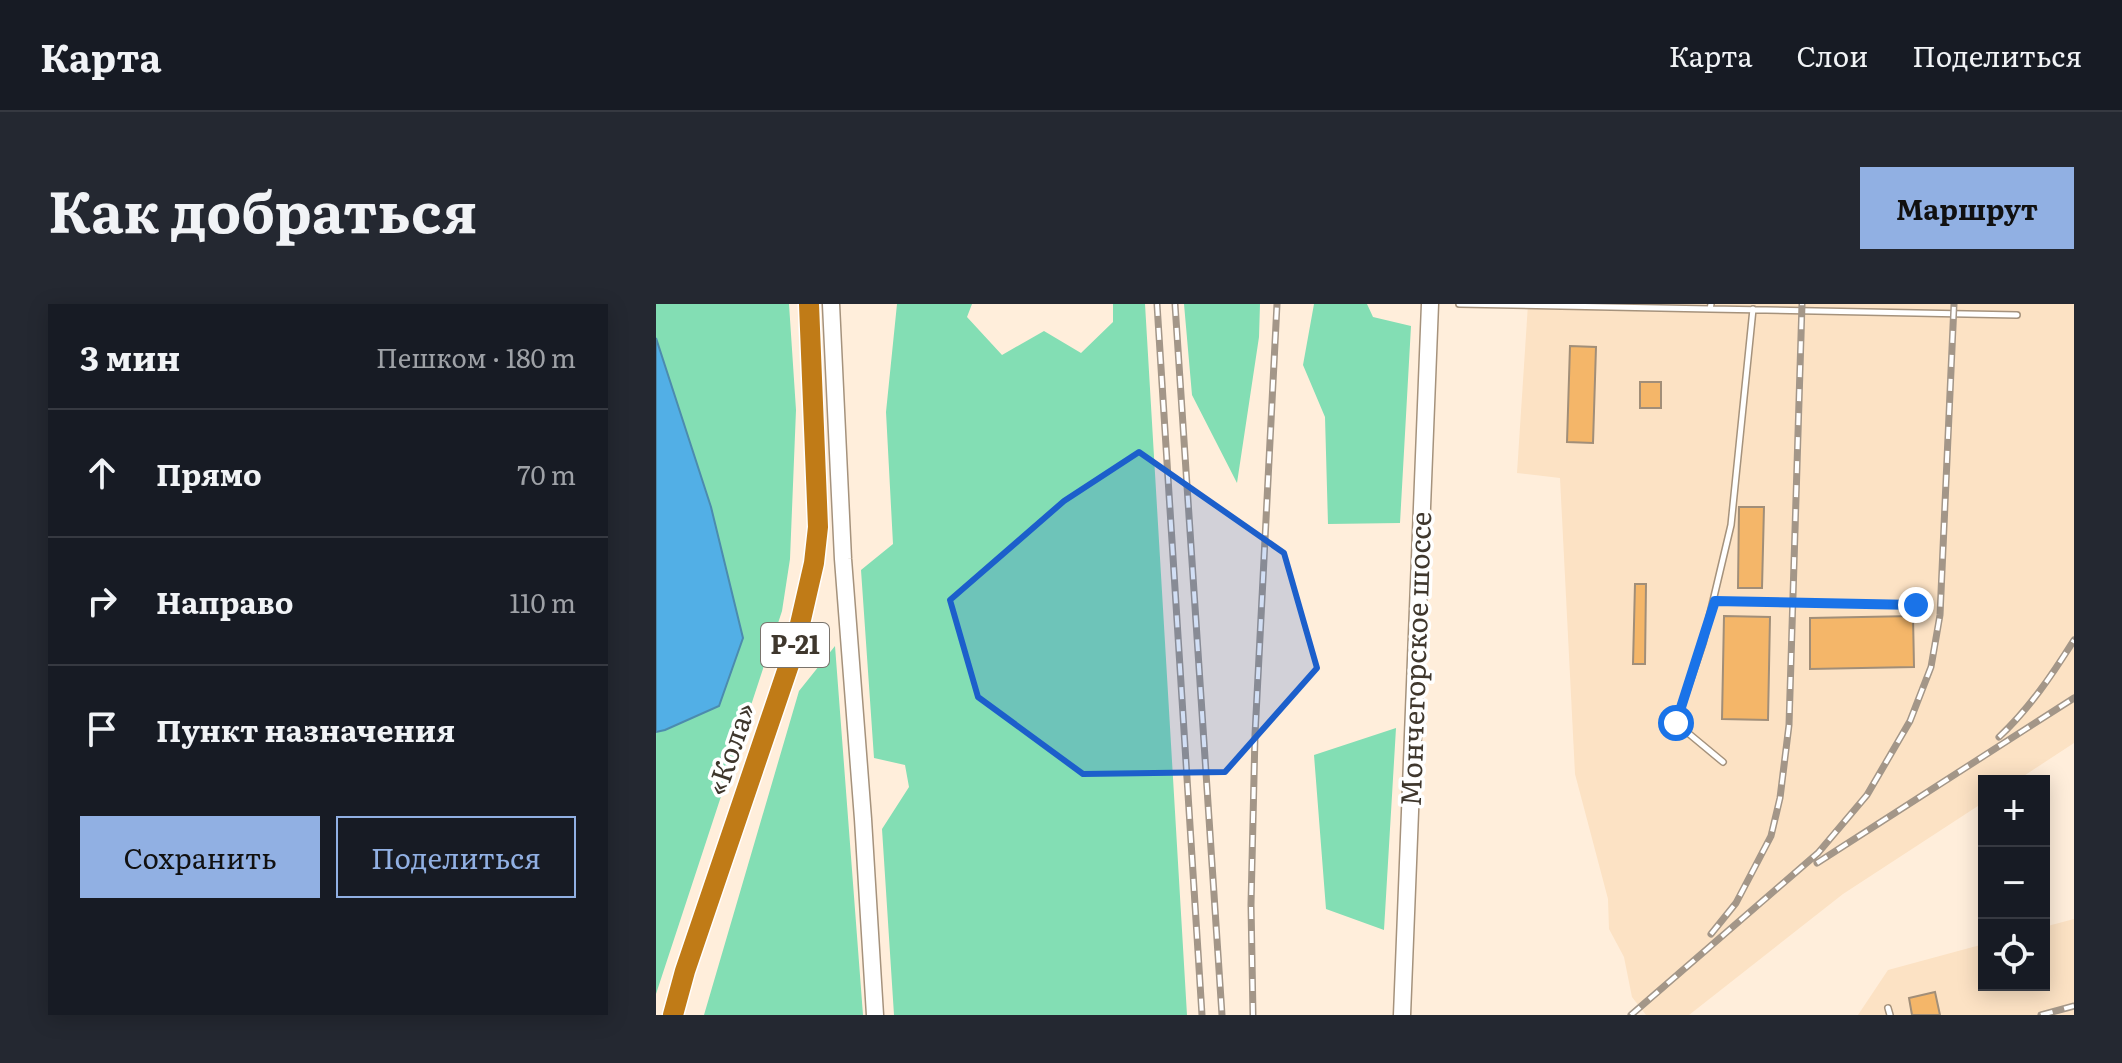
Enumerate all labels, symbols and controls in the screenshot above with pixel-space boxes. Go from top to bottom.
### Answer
text: Карта [40,27,162,84]
text: Карта [1669,34,1753,76]
text: Слои [1797,34,1868,76]
text: Поделиться [1912,34,2082,76]
text: Как добраться [48,167,477,250]
button: Маршрут [1860,167,2074,249]
text: 3 мин [80,331,180,381]
text: Пешком · 180 m [376,337,576,376]
icon: ahead [80,451,124,495]
text: Прямо [156,451,262,495]
text: 70 m [517,454,576,493]
street label: Мончегорское шоссе [1388,511,1440,807]
icon: right [80,579,124,623]
text: Направо [156,579,294,623]
text: 110 m [509,582,576,621]
route end [1898,587,1934,623]
road number: Р-21 [761,623,829,667]
street label: «Кола» [694,696,765,801]
route start [1658,705,1694,741]
icon: arrive [80,707,124,751]
text: Пункт назначения [156,707,455,751]
map controls [1978,775,2050,991]
button: + [1978,775,2050,847]
button: Сохранить [80,816,320,898]
button: Поделиться [336,816,576,898]
button: − [1978,847,2050,919]
button: locate [1978,919,2050,991]

